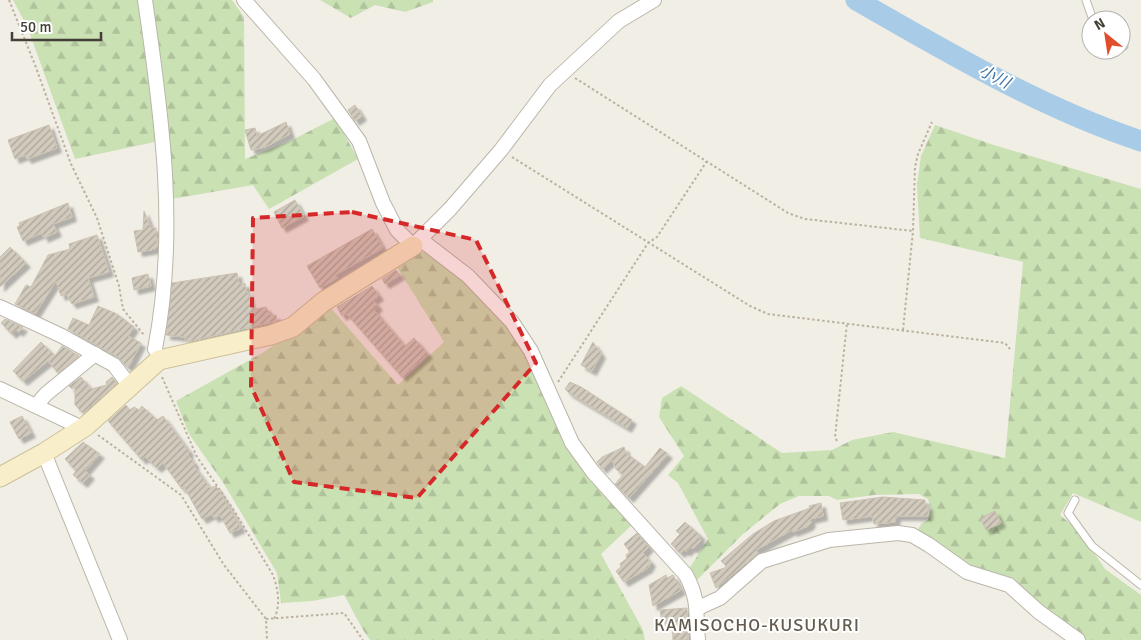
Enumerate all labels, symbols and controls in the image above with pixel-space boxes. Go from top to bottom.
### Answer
scale bar [12,10,101,42]
north arrow [1081,10,1131,60]
text: N [1091,14,1108,34]
text: 50 m [20,18,51,36]
water label: 小川 [976,61,1015,94]
district label: KAMISOCHO-KUSUKURI [654,614,860,636]

